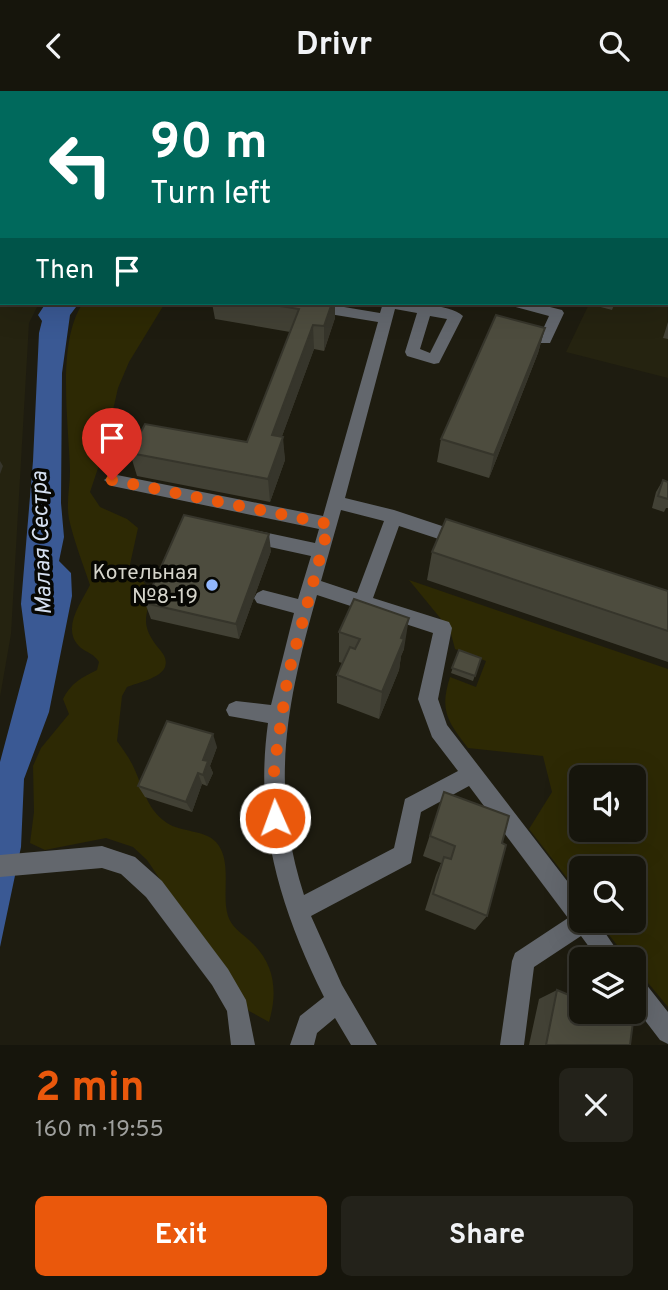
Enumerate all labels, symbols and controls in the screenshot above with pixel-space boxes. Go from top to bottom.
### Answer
text: Drivr [296,26,372,66]
icon: back [35,27,73,65]
icon: search [595,27,633,65]
text: 90 m [150,114,268,176]
icon: left [35,119,126,210]
text: Turn left [150,175,271,215]
icon: arrive [108,252,146,290]
text: Then [35,255,94,288]
pin [82,408,142,480]
icon: arrive [93,419,131,457]
water label: Малая Сестра [26,470,60,616]
place label: Котельная №8-19 [93,560,198,611]
marker: Котельная №8-19 [204,577,220,593]
map controls [569,765,646,1024]
button: sound [569,765,646,842]
position arrow [238,781,312,855]
button: search [569,856,646,933]
button: layers [569,947,646,1024]
text: 2 min [35,1063,145,1116]
button: close [559,1068,633,1142]
text: 160 m · 19:55 [35,1116,164,1145]
button: Exit [35,1196,327,1276]
button: Share [341,1196,633,1276]

